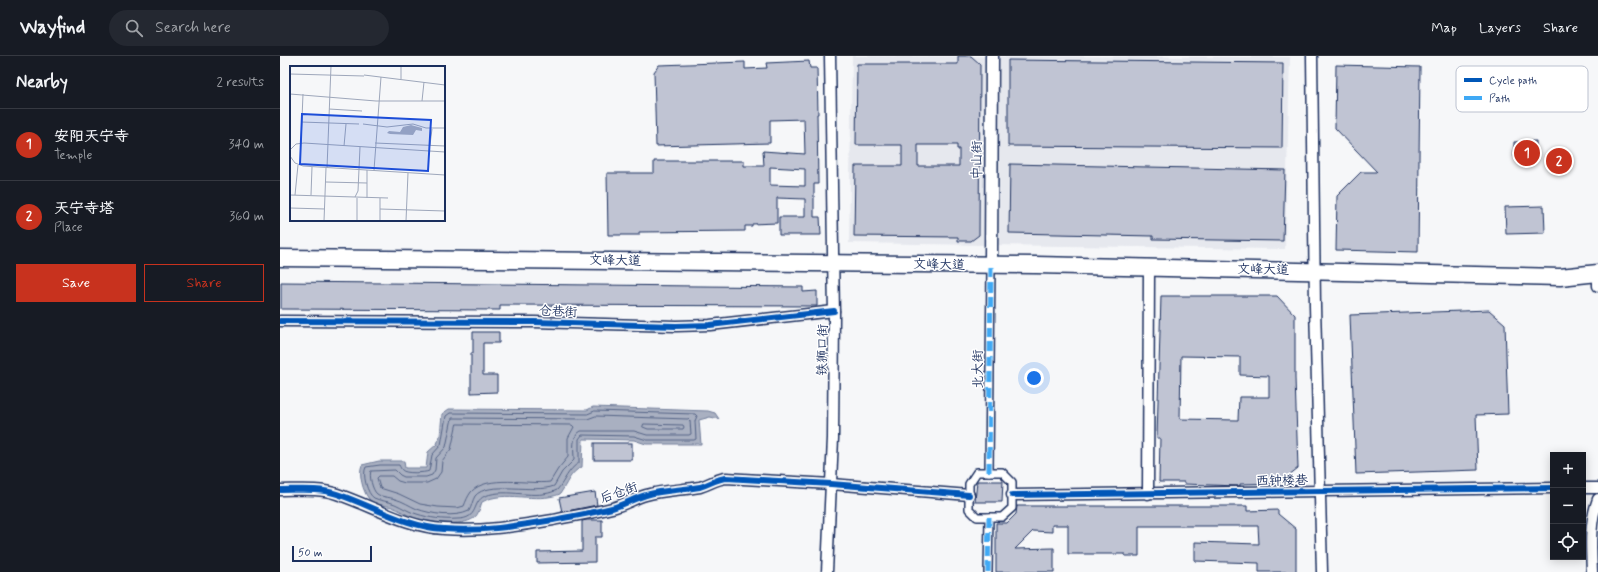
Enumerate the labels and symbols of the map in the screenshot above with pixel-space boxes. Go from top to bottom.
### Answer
inset map [290,66,445,221]
legend [1456,66,1588,112]
text: Cycle path [1489,74,1537,88]
text: Path [1489,92,1510,106]
pin: 1 [1514,138,1540,168]
street label: 中山街 [969,140,986,180]
pin: 2 [1546,146,1572,176]
street label: 文峰大道 [589,252,641,270]
street label: 文峰大道 [913,256,965,274]
street label: 文峰大道 [1237,261,1289,279]
street label: 仓巷街 [538,303,578,321]
street label: 铁狮口街 [814,324,832,376]
street label: 北大街 [970,349,987,389]
your location [1024,368,1044,388]
street label: 西钟楼巷 [1256,472,1308,490]
street label: 后仓街 [598,479,640,507]
scale bar [292,544,372,563]

